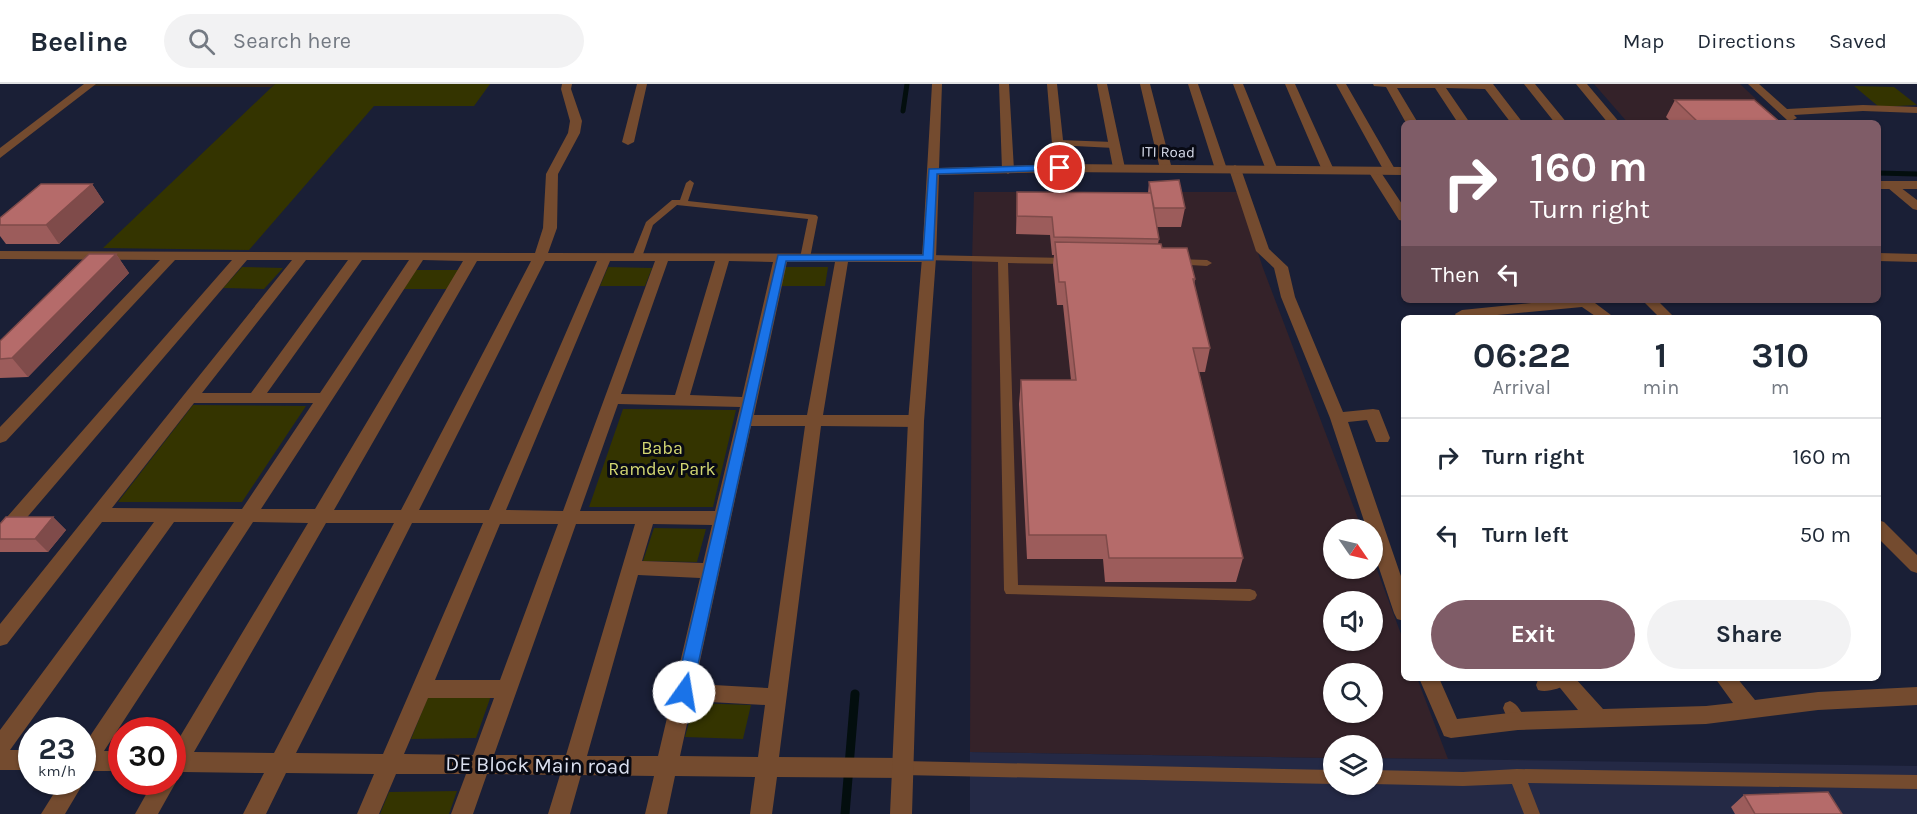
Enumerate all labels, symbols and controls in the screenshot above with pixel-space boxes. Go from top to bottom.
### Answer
search box [164,14,584,68]
text: Beeline [30,25,128,58]
icon: search [185,25,218,58]
text: Search here [233,28,351,54]
text: Map [1623,29,1664,53]
text: Directions [1697,29,1796,53]
text: Saved [1829,29,1887,53]
pin [1034,142,1085,193]
text: 160 m [1530,142,1648,192]
street label: ITI Road [1141,143,1195,161]
icon: right [1431,144,1509,222]
icon: arrive [1043,151,1076,184]
text: Turn right [1530,193,1650,225]
icon: left [1492,258,1525,291]
text: Then [1431,262,1480,288]
text: 06:22 [1473,334,1571,376]
text: 1 [1655,334,1667,376]
text: 310 [1751,334,1809,376]
text: Arrival [1492,376,1551,399]
text: min [1643,376,1679,399]
text: m [1771,376,1789,399]
park label: Baba Ramdev Park [608,437,716,480]
icon: right [1431,441,1464,474]
text: Turn right [1482,444,1585,470]
text: 160 m [1792,444,1851,470]
north arrow [1323,519,1383,579]
map controls [1323,519,1383,795]
icon: left [1431,519,1464,552]
text: Turn left [1482,522,1569,548]
text: 50 m [1800,522,1851,548]
button: sound [1323,591,1383,651]
button: Exit [1431,600,1635,669]
button: Share [1647,600,1851,669]
position arrow [652,660,716,724]
button: search [1323,663,1383,723]
speed limit sign: 30 [108,717,186,795]
text: 23 [39,731,75,767]
button: layers [1323,735,1383,795]
street label: DE Block Main road [445,751,631,779]
text: km/h [38,762,76,780]

